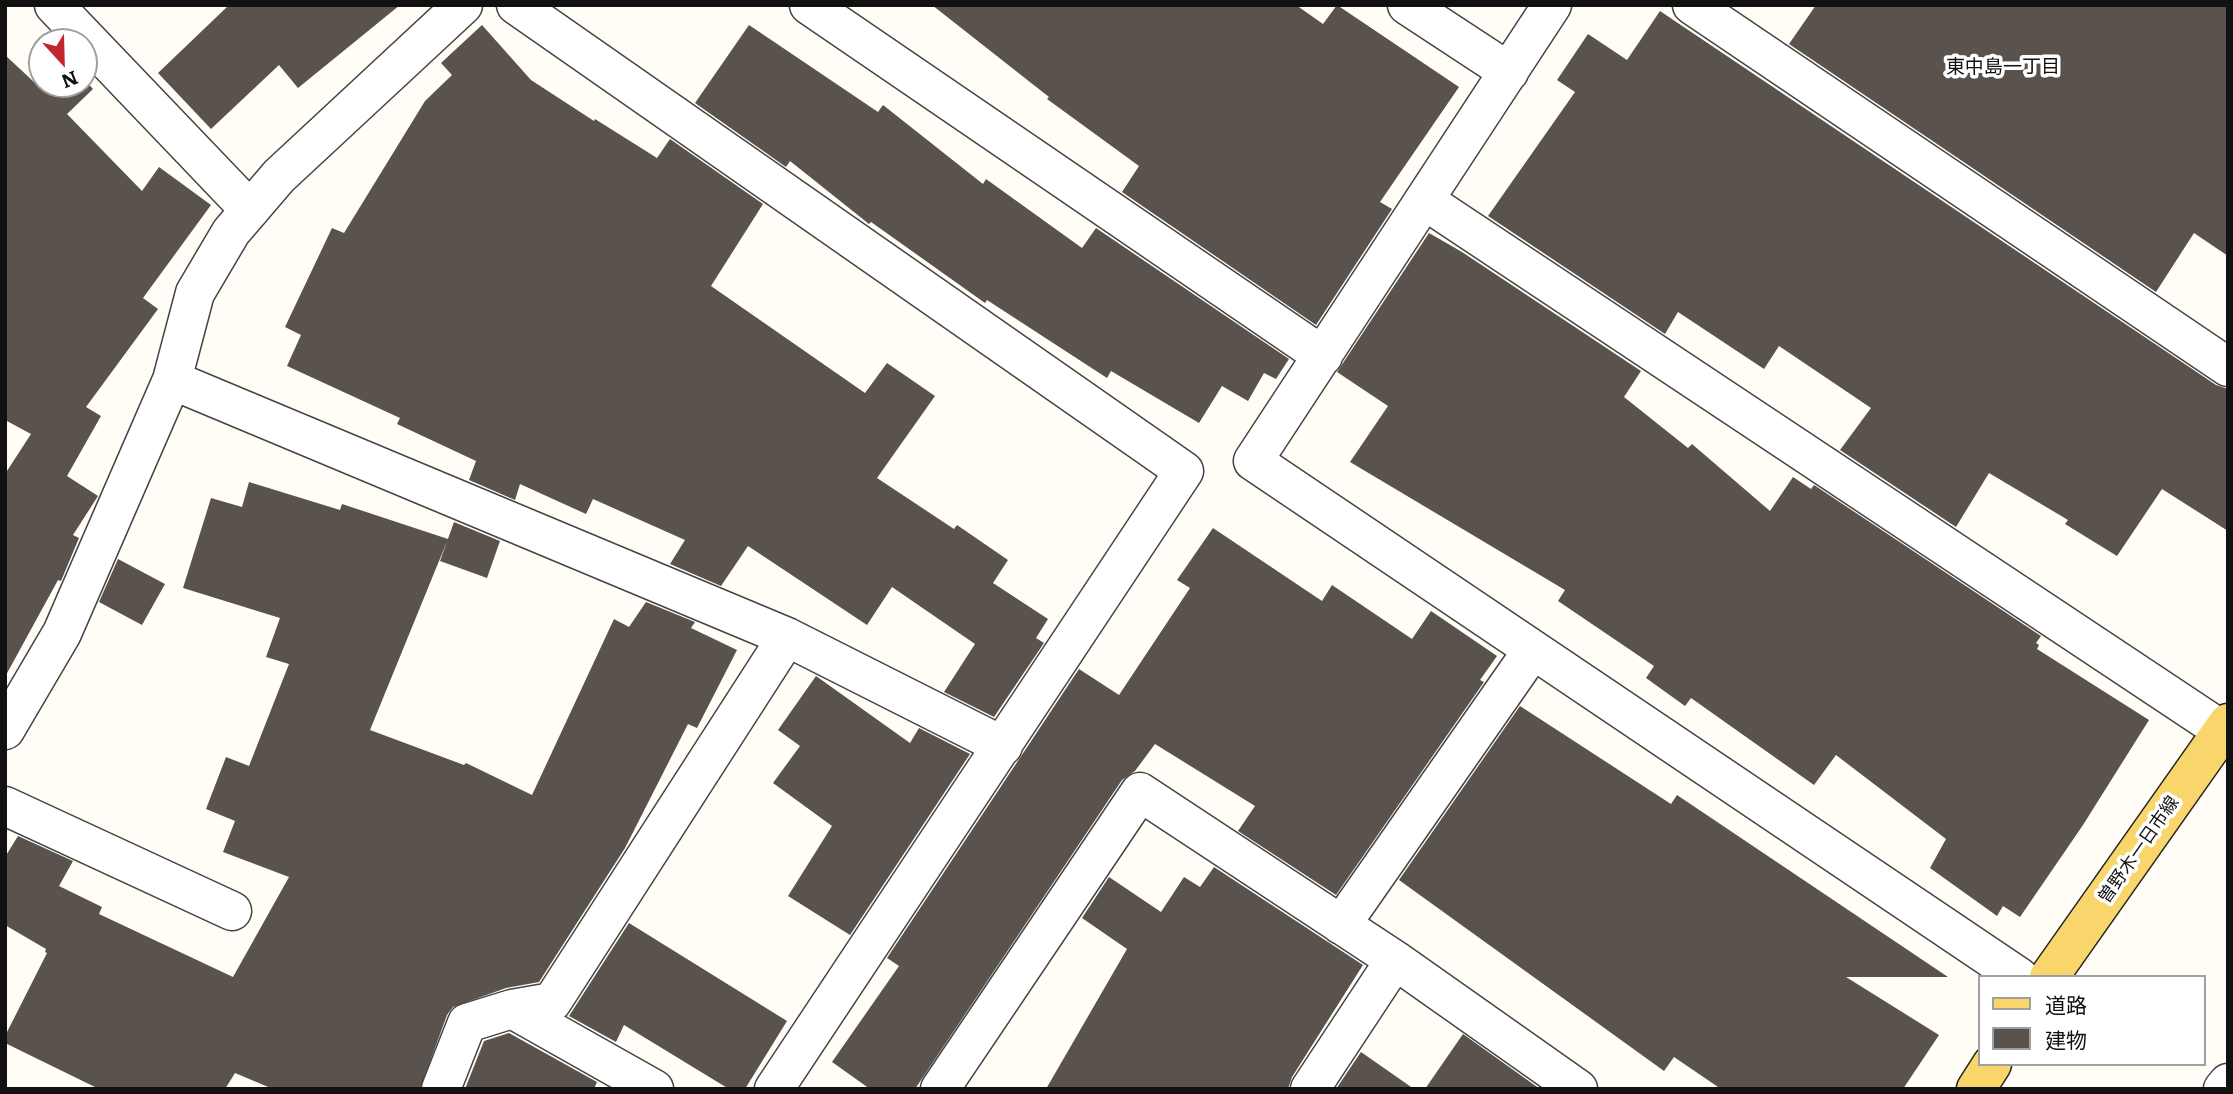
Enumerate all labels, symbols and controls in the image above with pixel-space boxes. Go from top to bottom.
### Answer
north arrow [28,28,98,98]
district label: 東中島一丁目 [1946,56,2060,78]
text: N [57,65,83,97]
street label: 曽野木一日市線 [2094,792,2184,908]
legend [1978,975,2205,1066]
text: 道路 [2045,988,2087,1019]
text: 建物 [2045,1023,2087,1054]

